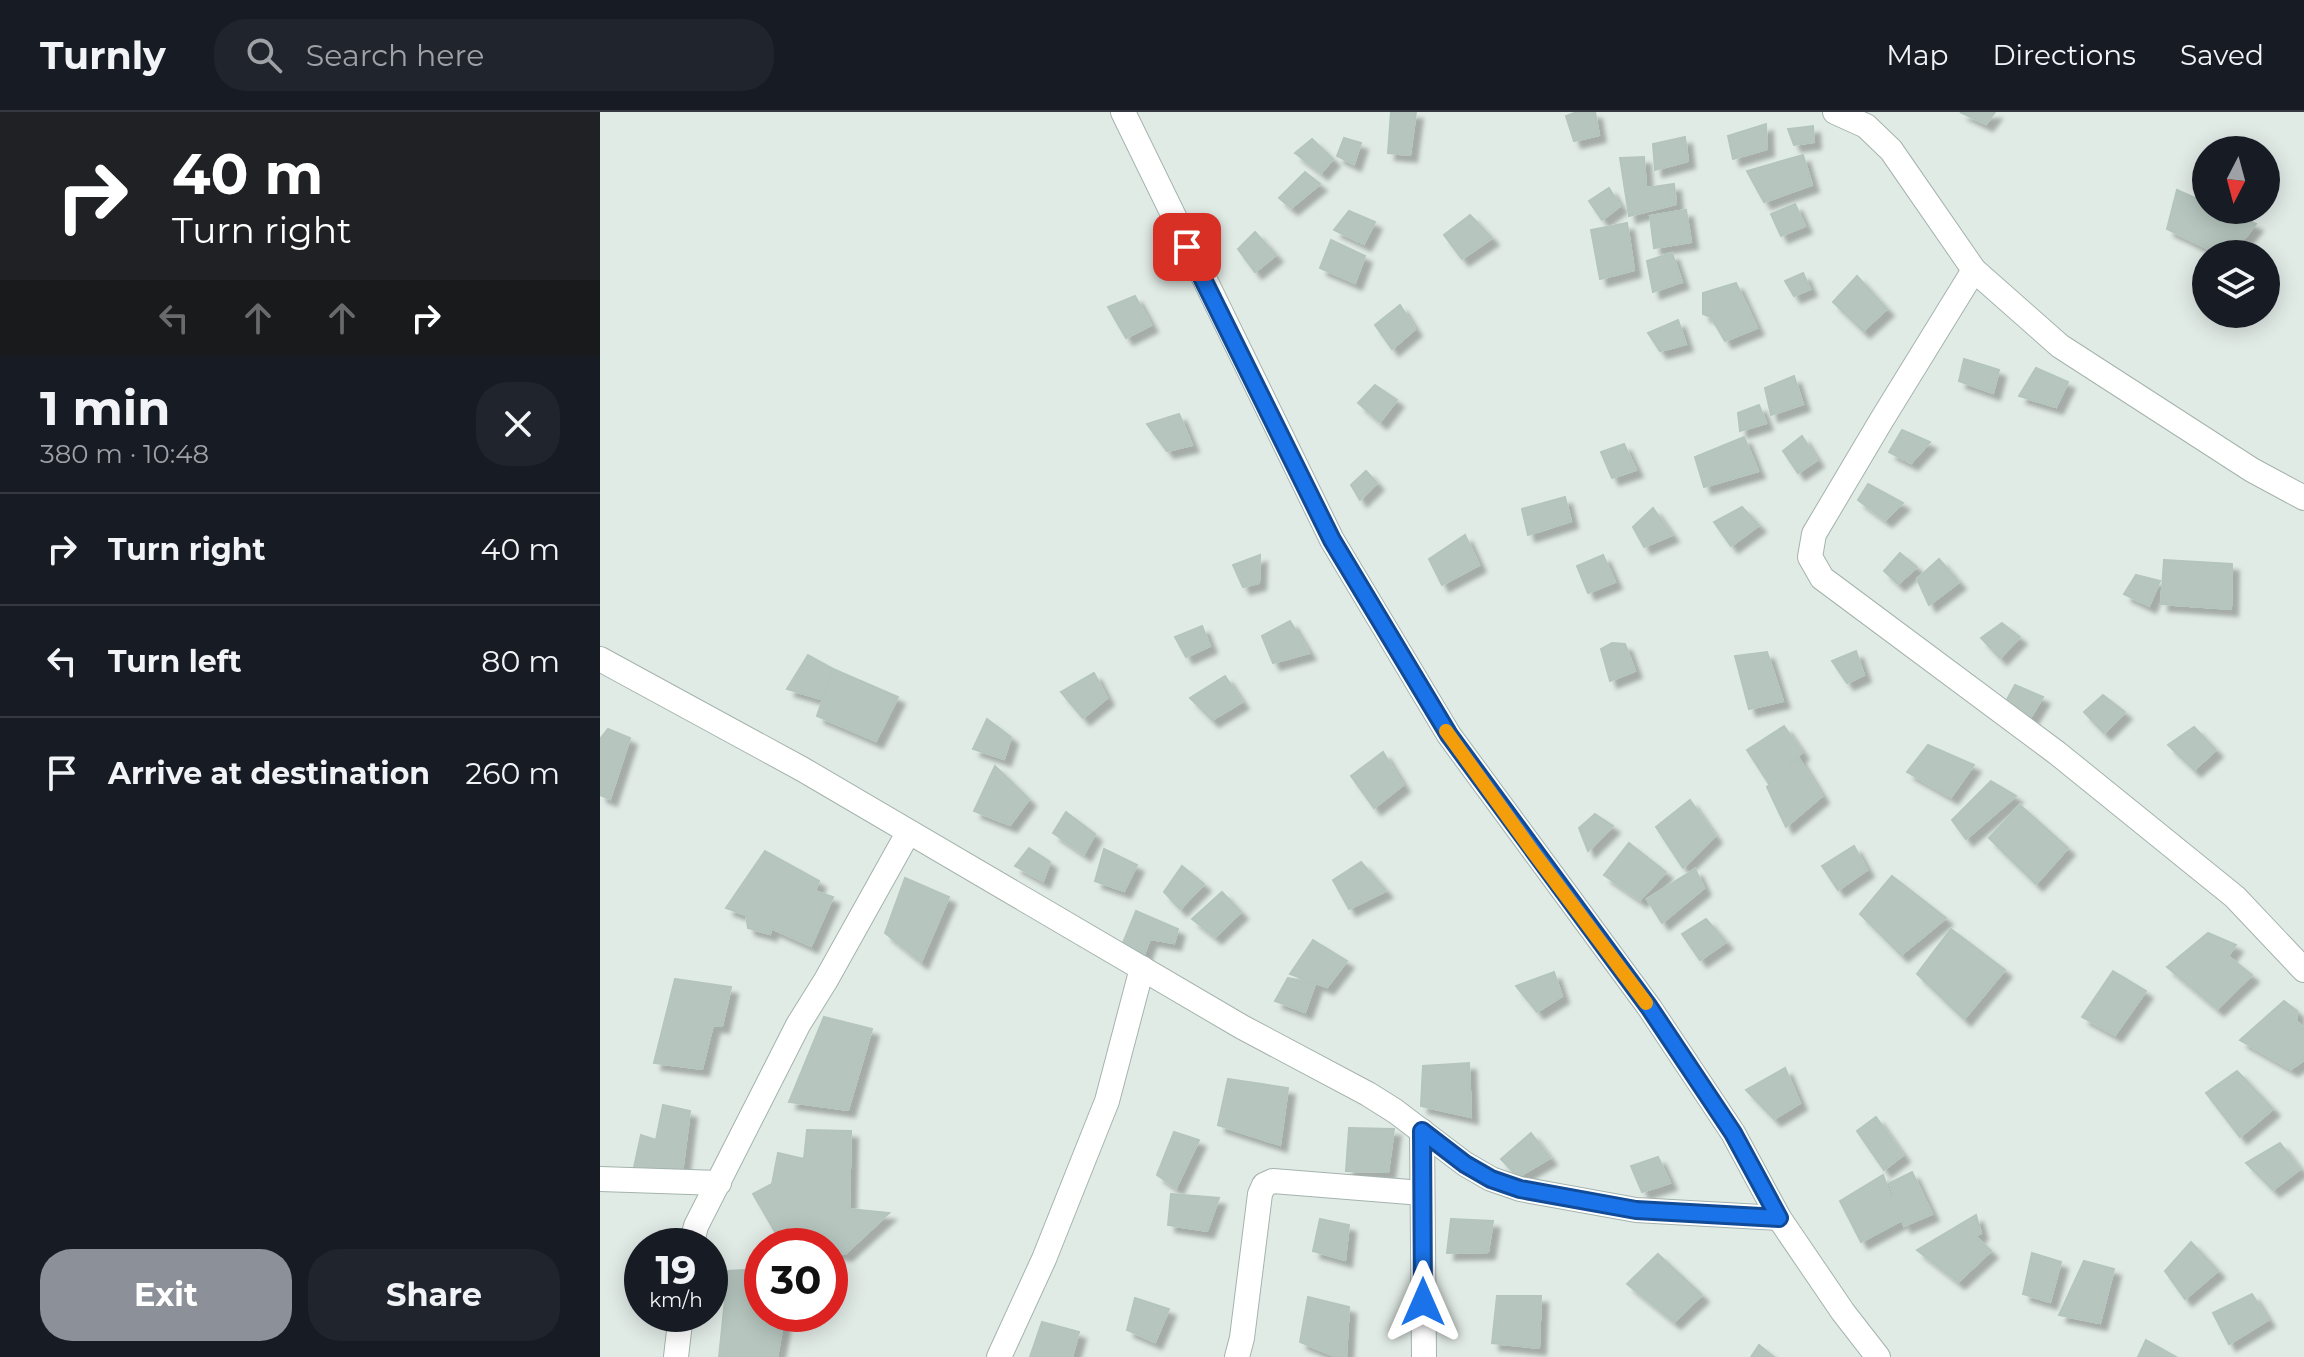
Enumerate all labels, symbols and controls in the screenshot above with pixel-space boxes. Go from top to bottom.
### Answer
search box [214,19,774,91]
text: Turnly [40,32,166,79]
icon: search [242,33,286,77]
text: Search here [306,37,484,74]
text: Map [1886,38,1948,72]
text: Directions [1992,38,2136,72]
text: Saved [2180,38,2264,72]
north arrow [2192,136,2280,224]
map controls [2192,136,2280,328]
text: 40 m [172,140,323,208]
icon: right [40,144,144,248]
text: Turn right [172,208,352,252]
pin [1153,213,1221,281]
icon: arrive [1165,225,1209,269]
button: layers [2192,240,2280,328]
icon: left [152,296,196,340]
icon: ahead [236,296,280,340]
icon: ahead [320,296,364,340]
icon: right [404,296,448,340]
text: 1 min [40,379,170,437]
button: close [476,382,560,466]
text: 380 m · 10:48 [40,438,209,470]
icon: right [40,527,84,571]
text: Turn right [108,531,265,568]
text: 40 m [481,531,560,568]
icon: left [40,639,84,683]
text: Turn left [108,643,241,680]
text: 80 m [481,643,560,680]
icon: arrive [40,751,84,795]
text: Arrive at destination [108,755,430,792]
text: 260 m [465,755,560,792]
speed limit sign: 30 [744,1228,848,1332]
text: 19 [655,1245,697,1294]
button: Exit [40,1249,292,1341]
button: Share [308,1249,560,1341]
position arrow [1381,1260,1465,1344]
text: km/h [649,1288,703,1312]

